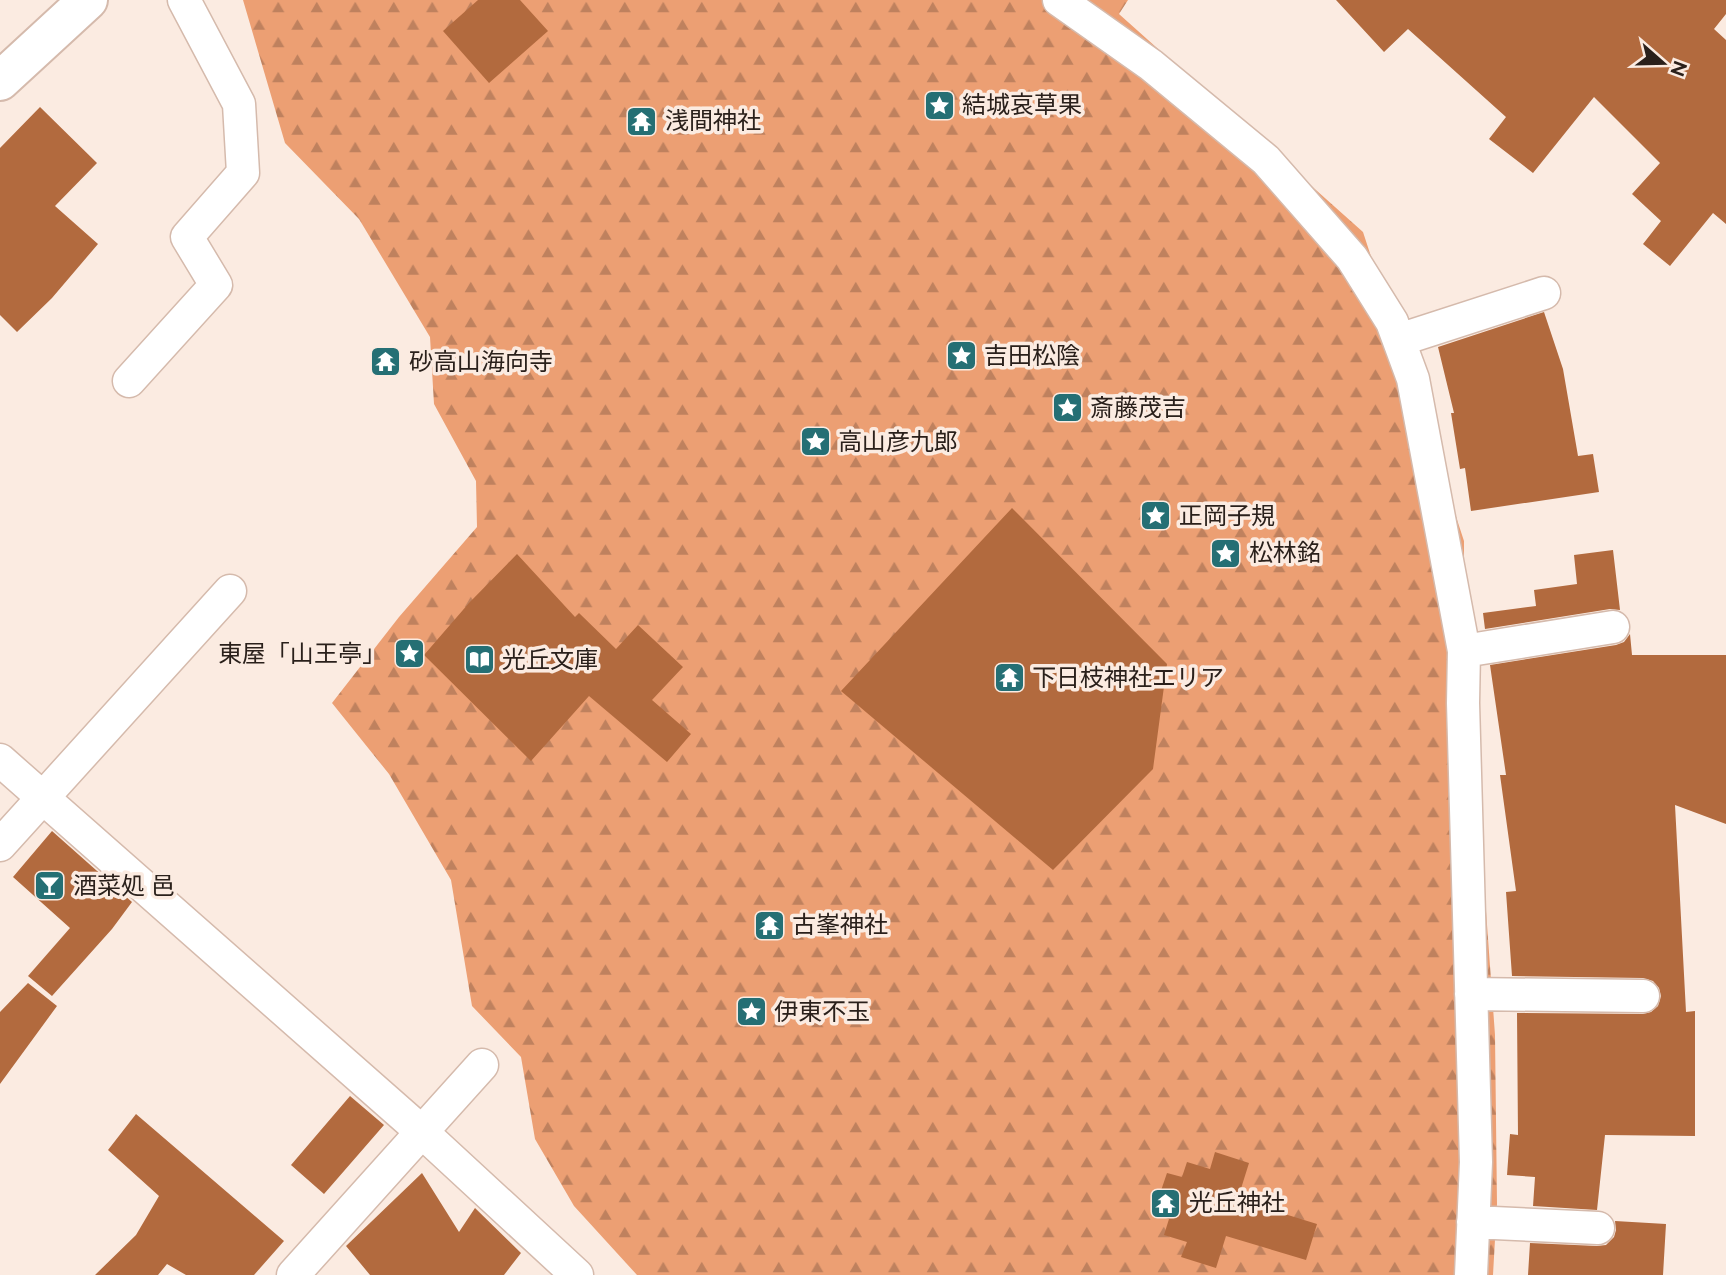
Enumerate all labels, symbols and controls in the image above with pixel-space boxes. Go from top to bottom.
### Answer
north arrow [1628,28,1698,98]
text: N [1666,58,1692,79]
place icon: 結城哀草果 [922,88,956,122]
place label: 結城哀草果 [962,90,1082,119]
temple icon: 浅間神社 [625,104,659,138]
place label: 浅間神社 [665,106,761,135]
place icon: 吉田松陰 [944,339,978,373]
place label: 吉田松陰 [984,341,1080,370]
temple icon: 砂高山海向寺 [369,345,403,379]
place label: 砂高山海向寺 [409,347,553,376]
place icon: 斎藤茂吉 [1050,391,1084,425]
place label: 斎藤茂吉 [1090,393,1186,422]
place icon: 高山彦九郎 [798,425,832,459]
place label: 高山彦九郎 [838,427,958,456]
place icon: 正岡子規 [1139,499,1173,533]
place label: 正岡子規 [1179,501,1275,530]
place icon: 松林銘 [1209,536,1243,570]
place label: 松林銘 [1249,538,1321,567]
place icon: 東屋「山王亭」 [392,637,426,671]
place label: 東屋「山王亭」 [218,639,386,668]
library icon: 光丘文庫 [462,643,496,677]
place label: 光丘文庫 [502,645,598,674]
temple icon: 下日枝神社エリア [992,661,1026,695]
place label: 下日枝神社エリア [1032,663,1224,692]
bar icon: 酒菜処 邑 [33,869,67,903]
place label: 酒菜処 邑 [73,871,175,900]
temple icon: 古峯神社 [752,908,786,942]
place label: 古峯神社 [792,910,888,939]
place icon: 伊東不玉 [734,995,768,1029]
place label: 伊東不玉 [774,997,870,1026]
temple icon: 光丘神社 [1149,1186,1183,1220]
place label: 光丘神社 [1189,1188,1285,1217]

